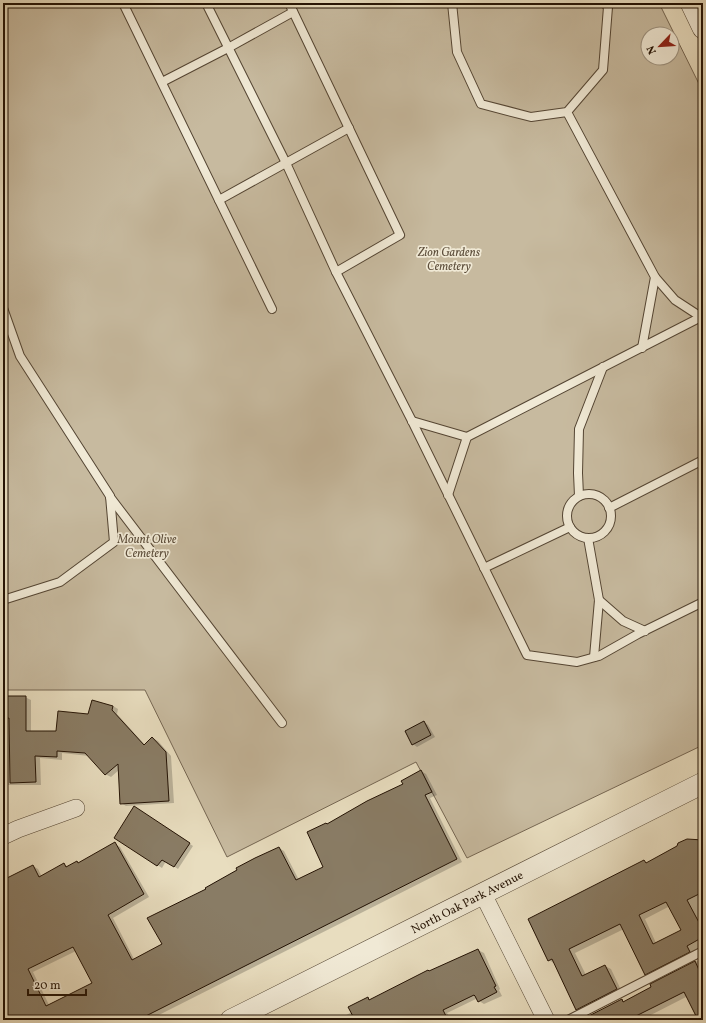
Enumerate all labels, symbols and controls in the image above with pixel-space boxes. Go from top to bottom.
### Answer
north arrow [640,26,680,66]
text: N [644,43,661,56]
park label: Zion Gardens Cemetery [417,245,481,275]
park label: Mount Olive Cemetery [117,532,177,562]
street label: North Oak Park Avenue [409,867,527,938]
scale bar [28,971,86,997]
text: 20 m [34,978,61,994]

